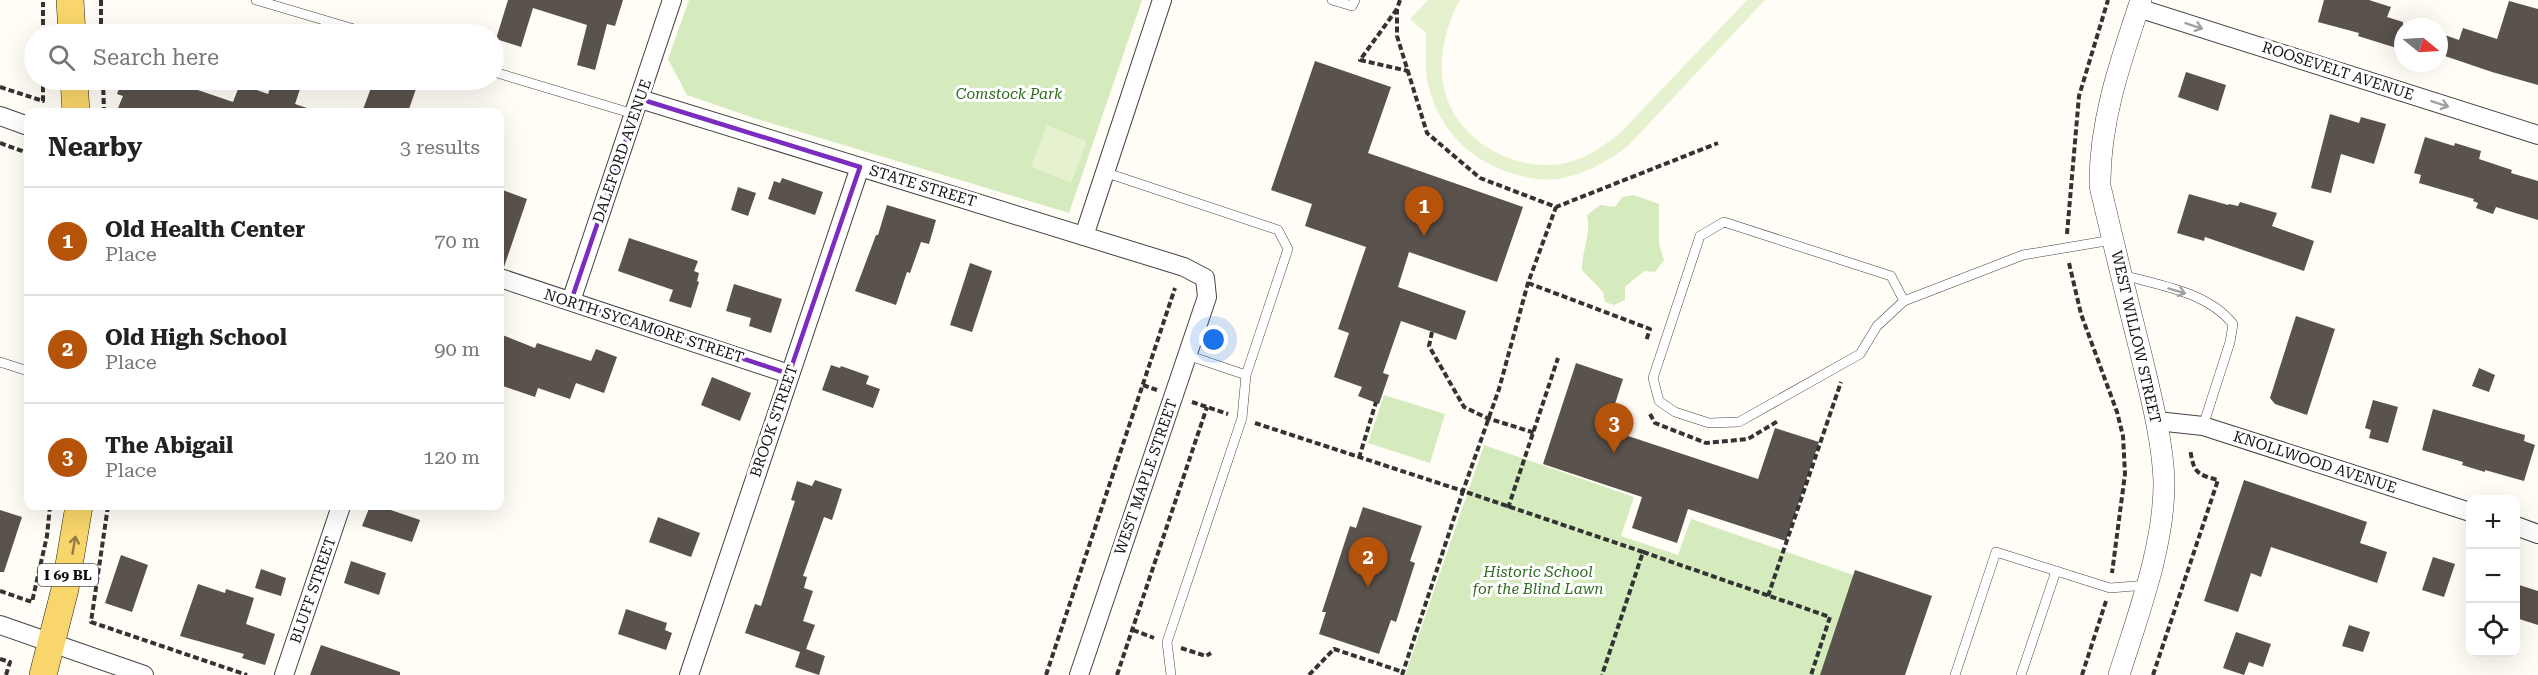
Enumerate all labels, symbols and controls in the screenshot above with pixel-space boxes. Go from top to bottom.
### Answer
north arrow [2394,18,2448,72]
one-way arrow [2184,21,2203,32]
search box [24,24,504,90]
street label: ROOSEVELT AVENUE [2260,38,2416,104]
icon: search [45,41,78,74]
text: Search here [93,45,219,70]
street label: DALEFORD AVENUE [589,77,655,225]
park label: Comstock Park [956,85,1063,103]
one-way arrow [2430,99,2449,110]
text: Nearby [48,132,142,162]
text: 3 results [400,135,480,159]
street label: STATE STREET [867,161,979,211]
pin: 1 [1404,186,1444,236]
text: Old Health Center [105,217,305,242]
text: 1 [62,229,73,253]
text: 70 m [434,229,480,253]
text: Place [105,242,157,266]
street label: WEST WILLOW STREET [2107,249,2165,425]
street label: NORTH SYCAMORE STREET [542,285,746,367]
one-way arrow [2167,286,2186,297]
text: Old High School [105,325,287,350]
your location [1199,325,1228,354]
text: 2 [62,337,73,361]
text: 90 m [434,337,480,361]
text: Place [105,350,157,374]
street label: BROOK STREET [746,362,802,480]
street label: WEST MAPLE STREET [1111,397,1181,557]
pin: 3 [1594,404,1634,453]
street label: KNOLLWOOD AVENUE [2231,427,2399,497]
text: The Abigail [105,433,233,458]
text: 3 [62,445,73,469]
text: 120 m [423,445,480,469]
text: Place [105,458,157,482]
map controls [2466,495,2520,657]
button: + [2466,495,2520,549]
street label: BLUFF STREET [286,534,340,646]
one-way arrow [68,535,79,555]
pin: 2 [1348,538,1388,587]
button: − [2466,549,2520,603]
park label: Historic School for the Blind Lawn [1472,563,1604,598]
road number: I 69 BL [38,564,98,586]
button: locate [2466,603,2520,657]

